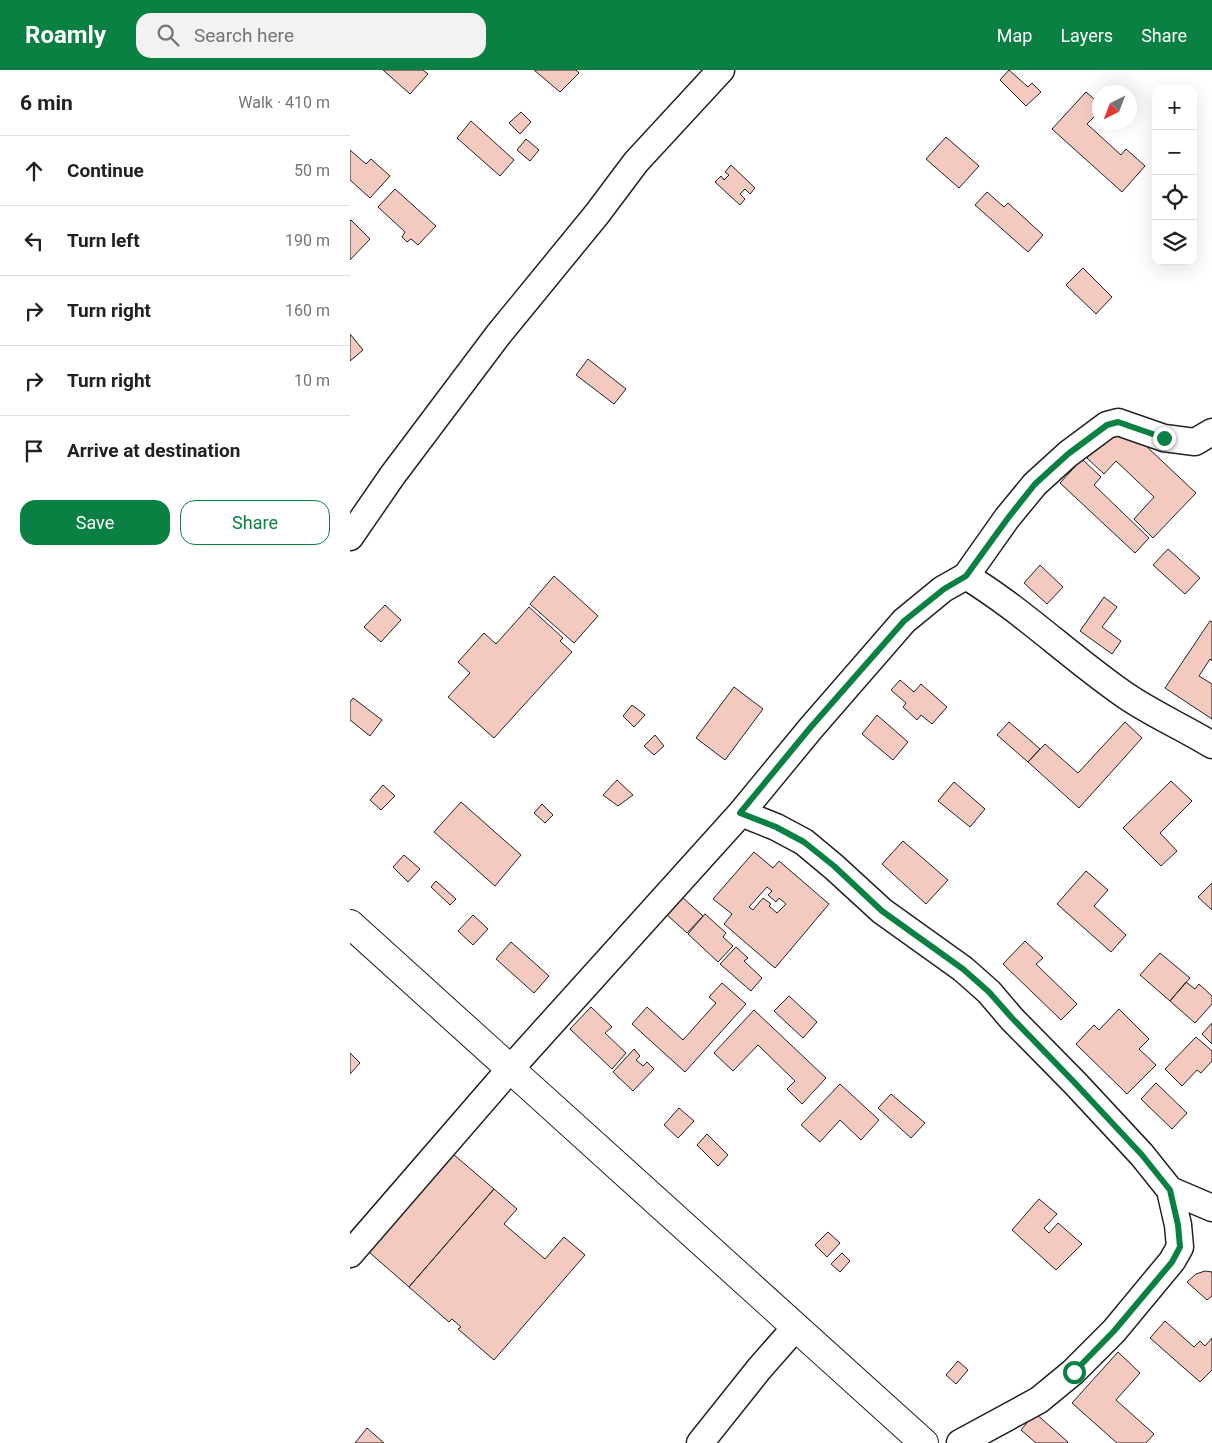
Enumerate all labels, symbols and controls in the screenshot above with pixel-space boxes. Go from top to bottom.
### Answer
search box [136,13,486,58]
text: Roamly [25,21,106,49]
icon: search [154,21,182,49]
text: Search here [194,24,294,47]
text: Map [997,25,1032,46]
text: Layers [1060,25,1113,46]
text: Share [1141,25,1187,46]
north arrow [1092,85,1137,130]
map controls [1152,85,1197,265]
button: + [1152,85,1197,130]
text: 6 min [20,91,73,115]
text: Walk · 410 m [238,93,330,112]
button: − [1152,130,1197,175]
icon: ahead [20,157,48,185]
text: Continue [67,159,144,182]
text: 50 m [294,161,330,180]
button: locate [1152,175,1197,220]
button: layers [1152,220,1197,265]
icon: left [20,227,48,255]
text: Turn left [67,229,140,252]
text: 190 m [285,231,330,250]
icon: right [20,297,48,325]
text: Turn right [67,299,151,322]
text: 160 m [285,301,330,320]
icon: right [20,367,48,395]
text: Turn right [67,369,151,392]
text: 10 m [294,371,330,390]
route end [1153,427,1176,450]
icon: arrive [20,437,48,465]
text: Arrive at destination [67,439,240,462]
button: Save [20,500,170,545]
button: Share [180,500,330,545]
route start [1063,1361,1086,1384]

